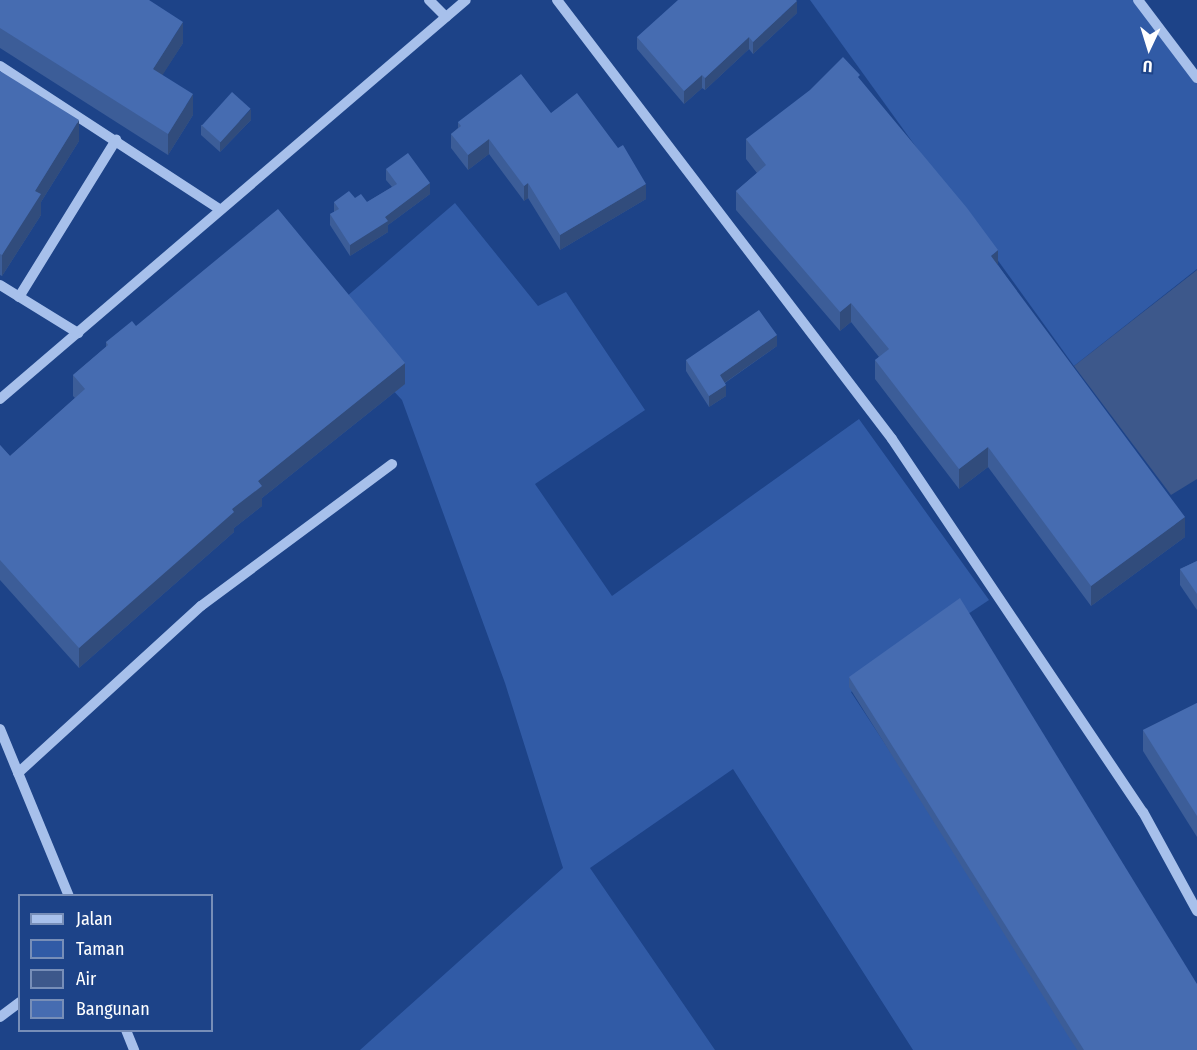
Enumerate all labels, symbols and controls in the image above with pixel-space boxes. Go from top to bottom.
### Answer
north arrow [1119,18,1179,78]
text: U [1142,57,1153,76]
legend [18,894,213,1032]
text: Jalan [76,908,113,930]
text: Taman [76,938,124,960]
text: Air [76,968,96,990]
text: Bangunan [76,998,150,1020]

